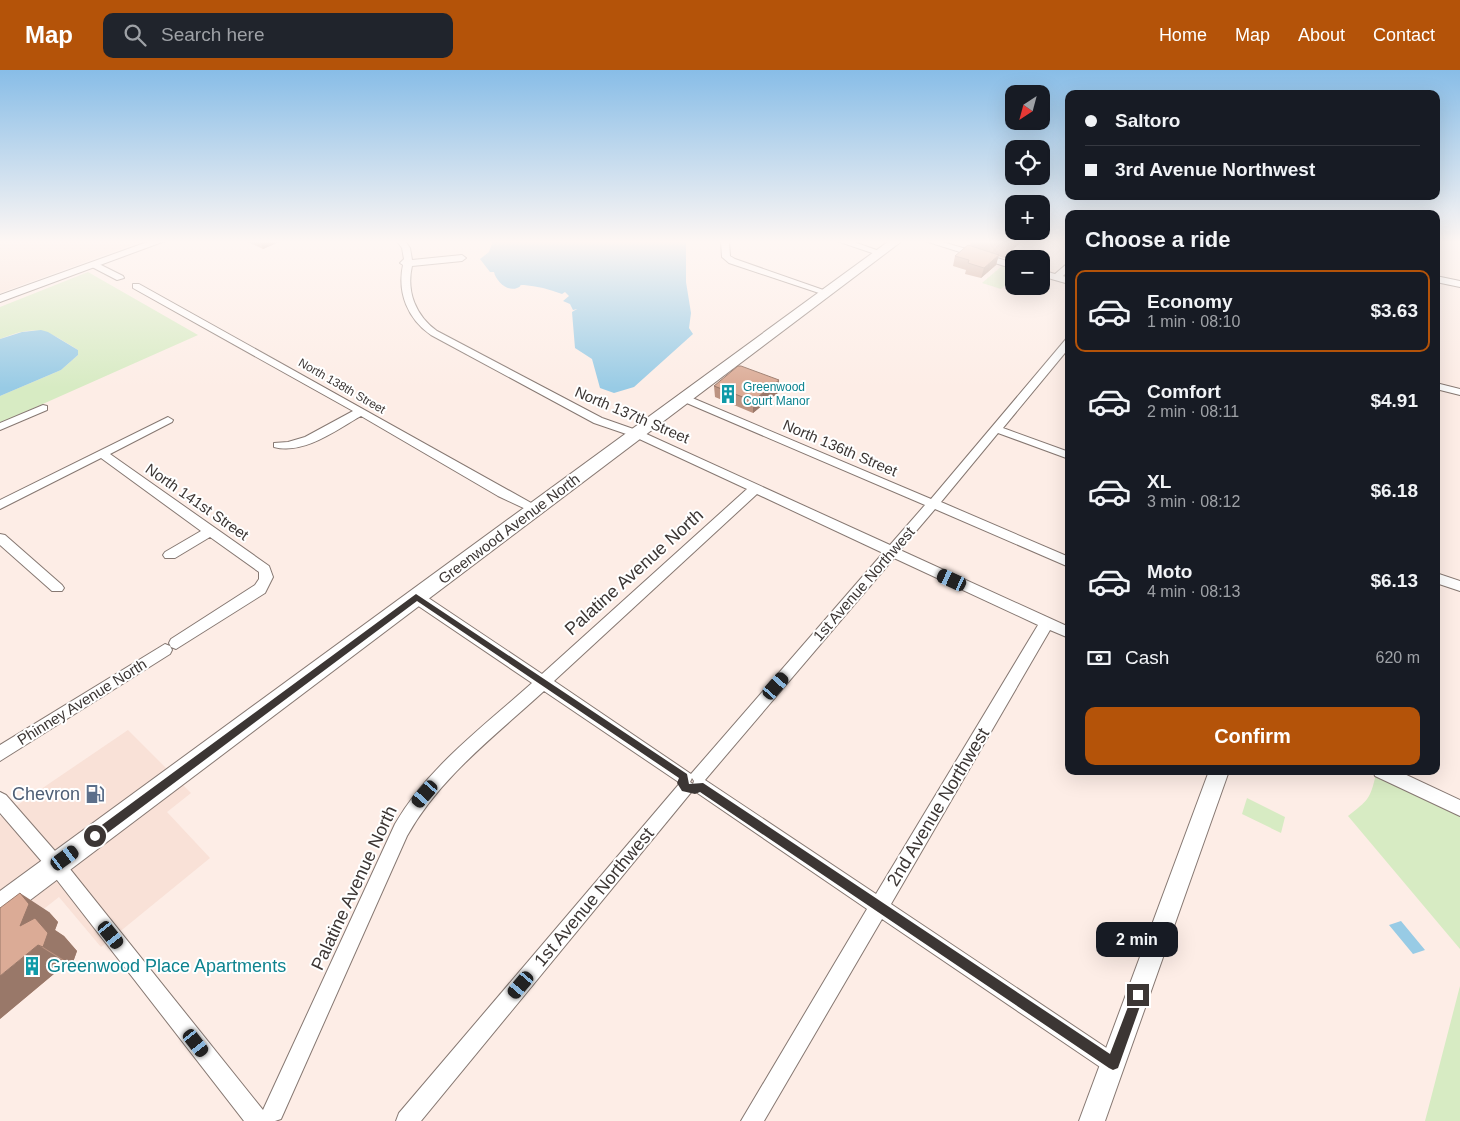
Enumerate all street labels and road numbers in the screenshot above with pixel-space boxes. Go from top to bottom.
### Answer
street label: North 138th Street [296,355,389,417]
street label: North 137th Street [572,383,693,447]
street label: North 136th Street [780,416,901,480]
street label: North 141st Street [143,460,253,544]
street label: Greenwood Avenue North [435,470,583,587]
street label: Palatine Avenue North [561,505,707,639]
street label: 1st Avenue Northwest [809,523,918,644]
street label: Phinney Avenue North [14,655,149,748]
street label: 2nd Avenue Northwest [883,724,993,890]
street label: Palatine Avenue North [307,803,401,973]
street label: 1st Avenue Northwest [530,824,658,970]

